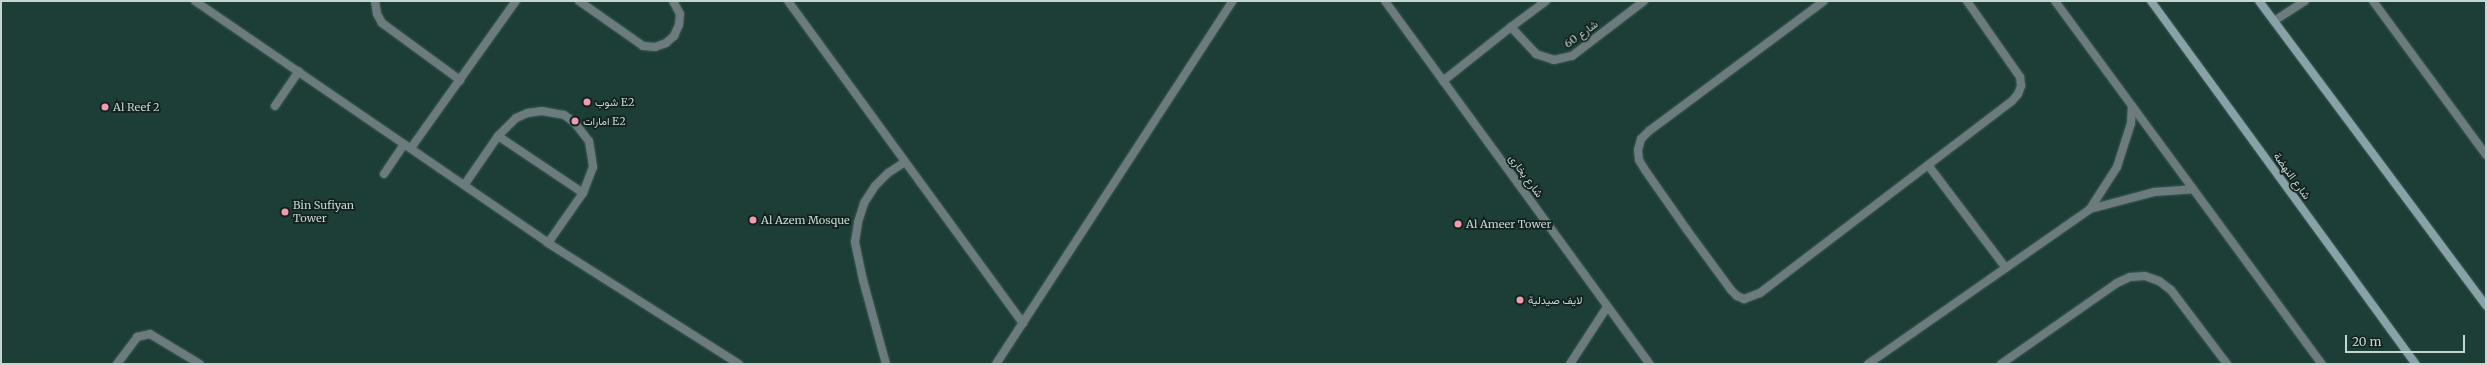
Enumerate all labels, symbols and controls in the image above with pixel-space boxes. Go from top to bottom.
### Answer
street label: شارع 60 [1562,17,1600,51]
place label: شوب E2 [595,95,634,109]
marker: شوب E2 [582,97,592,107]
place label: Al Reef 2 [113,100,160,114]
marker: Al Reef 2 [100,102,110,112]
place label: امارات E2 [583,114,626,128]
marker: امارات E2 [570,116,580,126]
street label: شارع النهضة [2271,150,2313,202]
street label: شارع بخارى [1506,152,1546,200]
place label: Bin Sufiyan Tower [293,199,354,225]
marker: Bin Sufiyan Tower [280,207,290,217]
place label: Al Azem Mosque [761,213,850,227]
marker: Al Azem Mosque [748,215,758,225]
place label: Al Ameer Tower [1466,217,1551,231]
marker: Al Ameer Tower [1453,219,1463,229]
place label: لايف صيدلية [1528,293,1582,307]
marker: لايف صيدلية [1515,295,1525,305]
scale bar [2347,327,2467,353]
text: 20 m [2352,334,2381,349]

